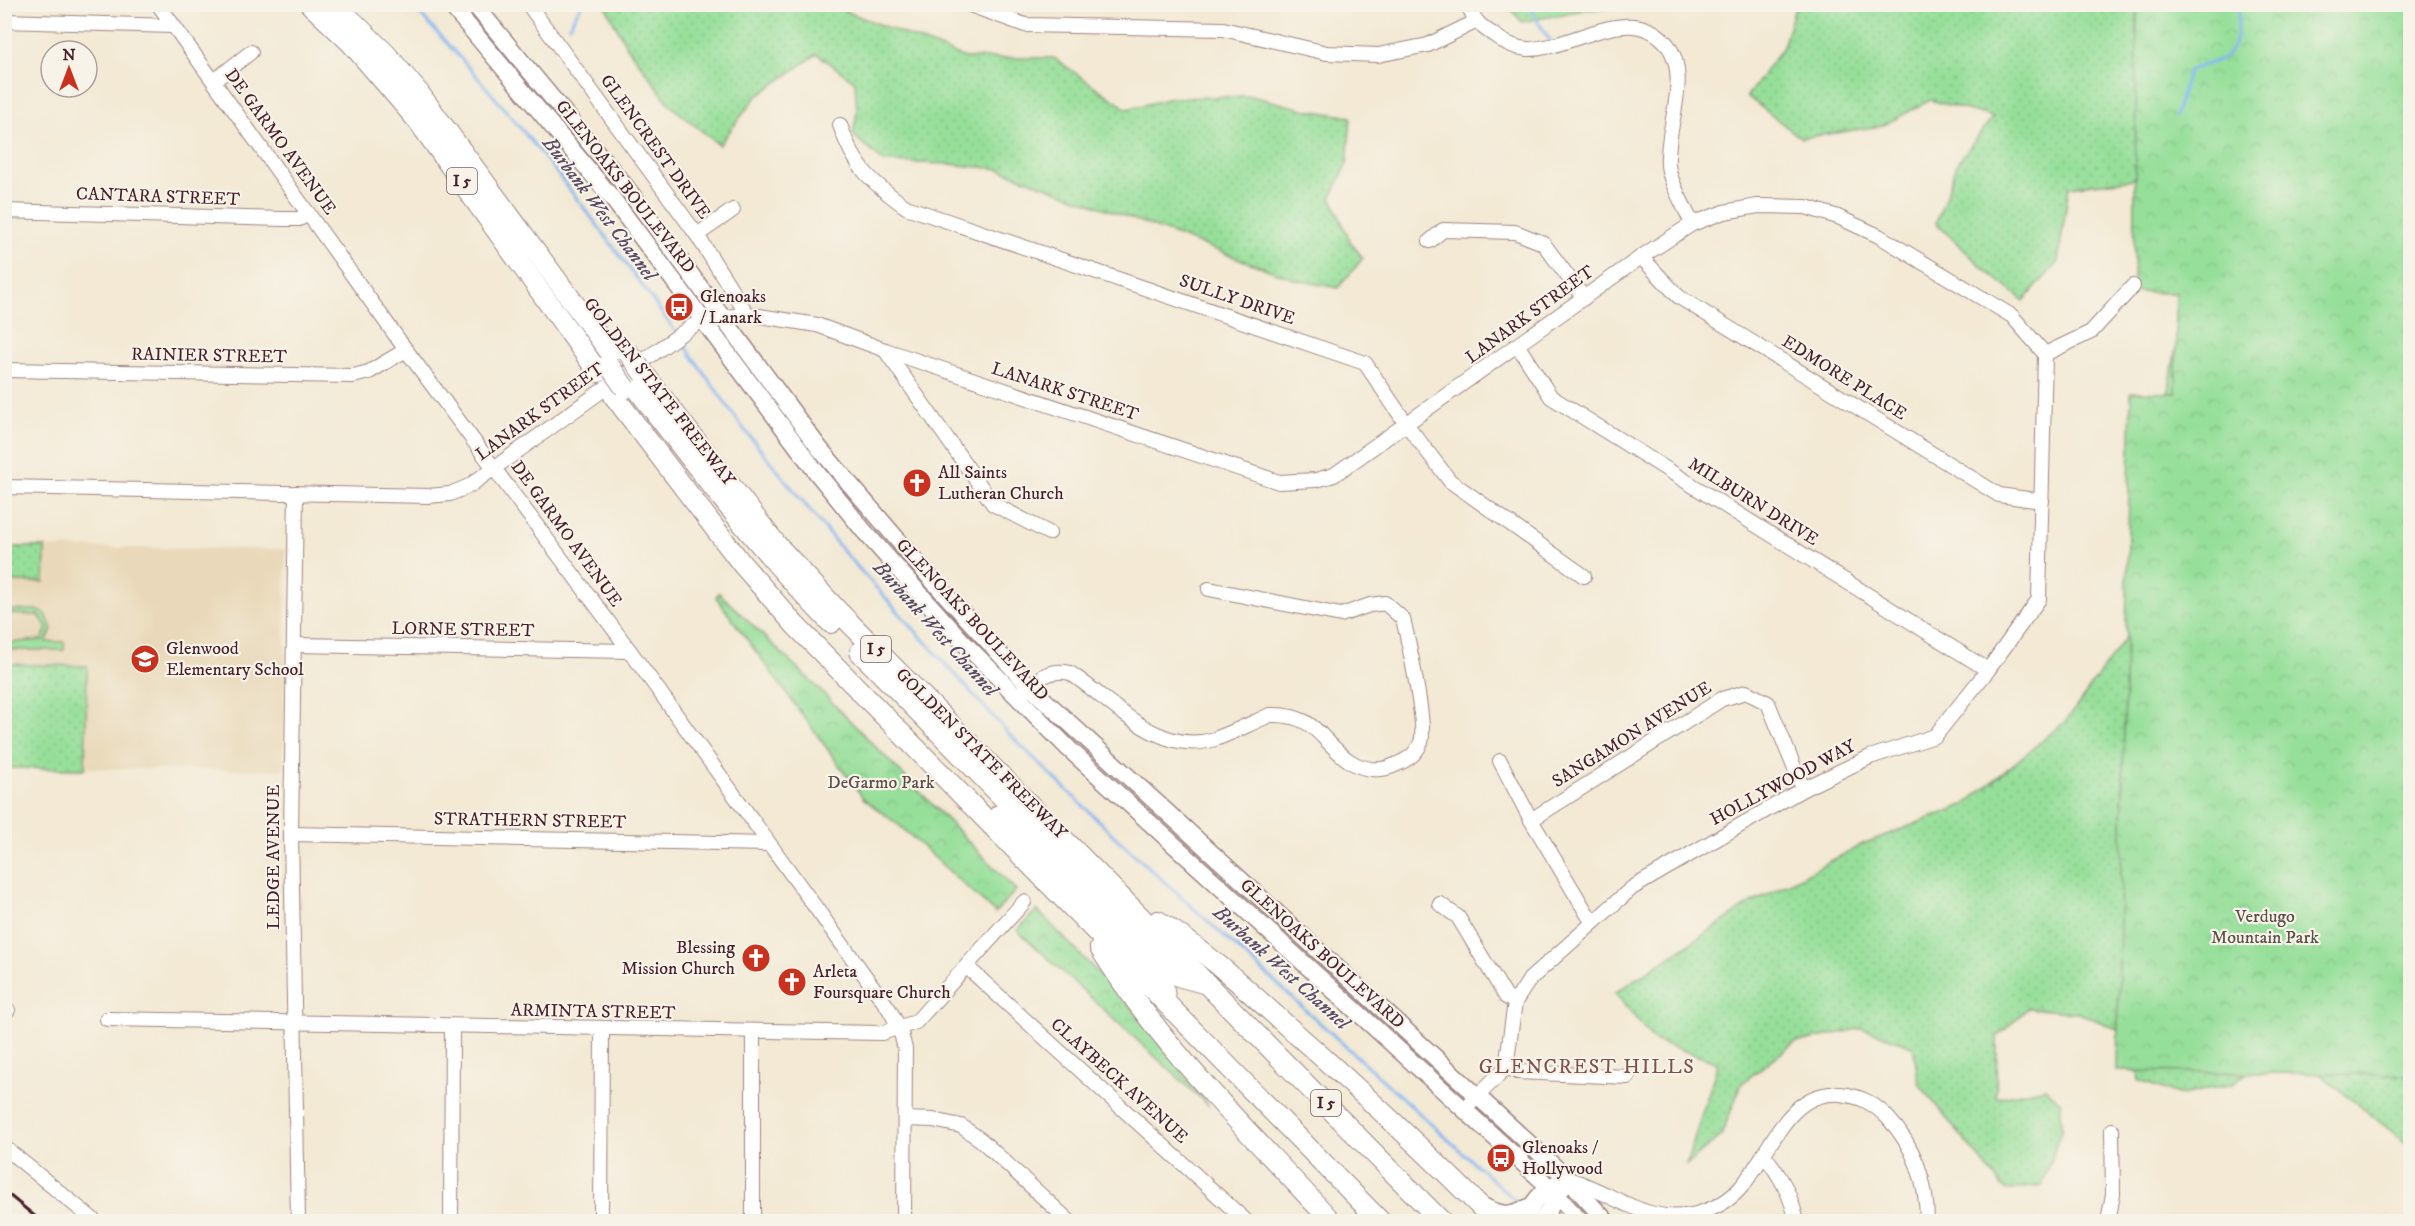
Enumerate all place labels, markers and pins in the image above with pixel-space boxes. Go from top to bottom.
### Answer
place label: Glenoaks / Lanark [700,286,766,329]
bus stop icon: Glenoaks / Lanark [663,291,695,323]
place label: All Saints Lutheran Church [938,462,1064,505]
church icon: All Saints Lutheran Church [901,467,933,499]
place label: Glenwood Elementary School [166,638,304,681]
school or university icon: Glenwood Elementary School [129,643,161,675]
place label: Blessing Mission Church [621,937,736,980]
church icon: Blessing Mission Church [740,942,772,974]
place label: Arleta Foursquare Church [813,961,951,1004]
church icon: Arleta Foursquare Church [776,966,808,998]
place label: Glenoaks / Hollywood [1522,1137,1603,1180]
bus stop icon: Glenoaks / Hollywood [1485,1142,1517,1174]

